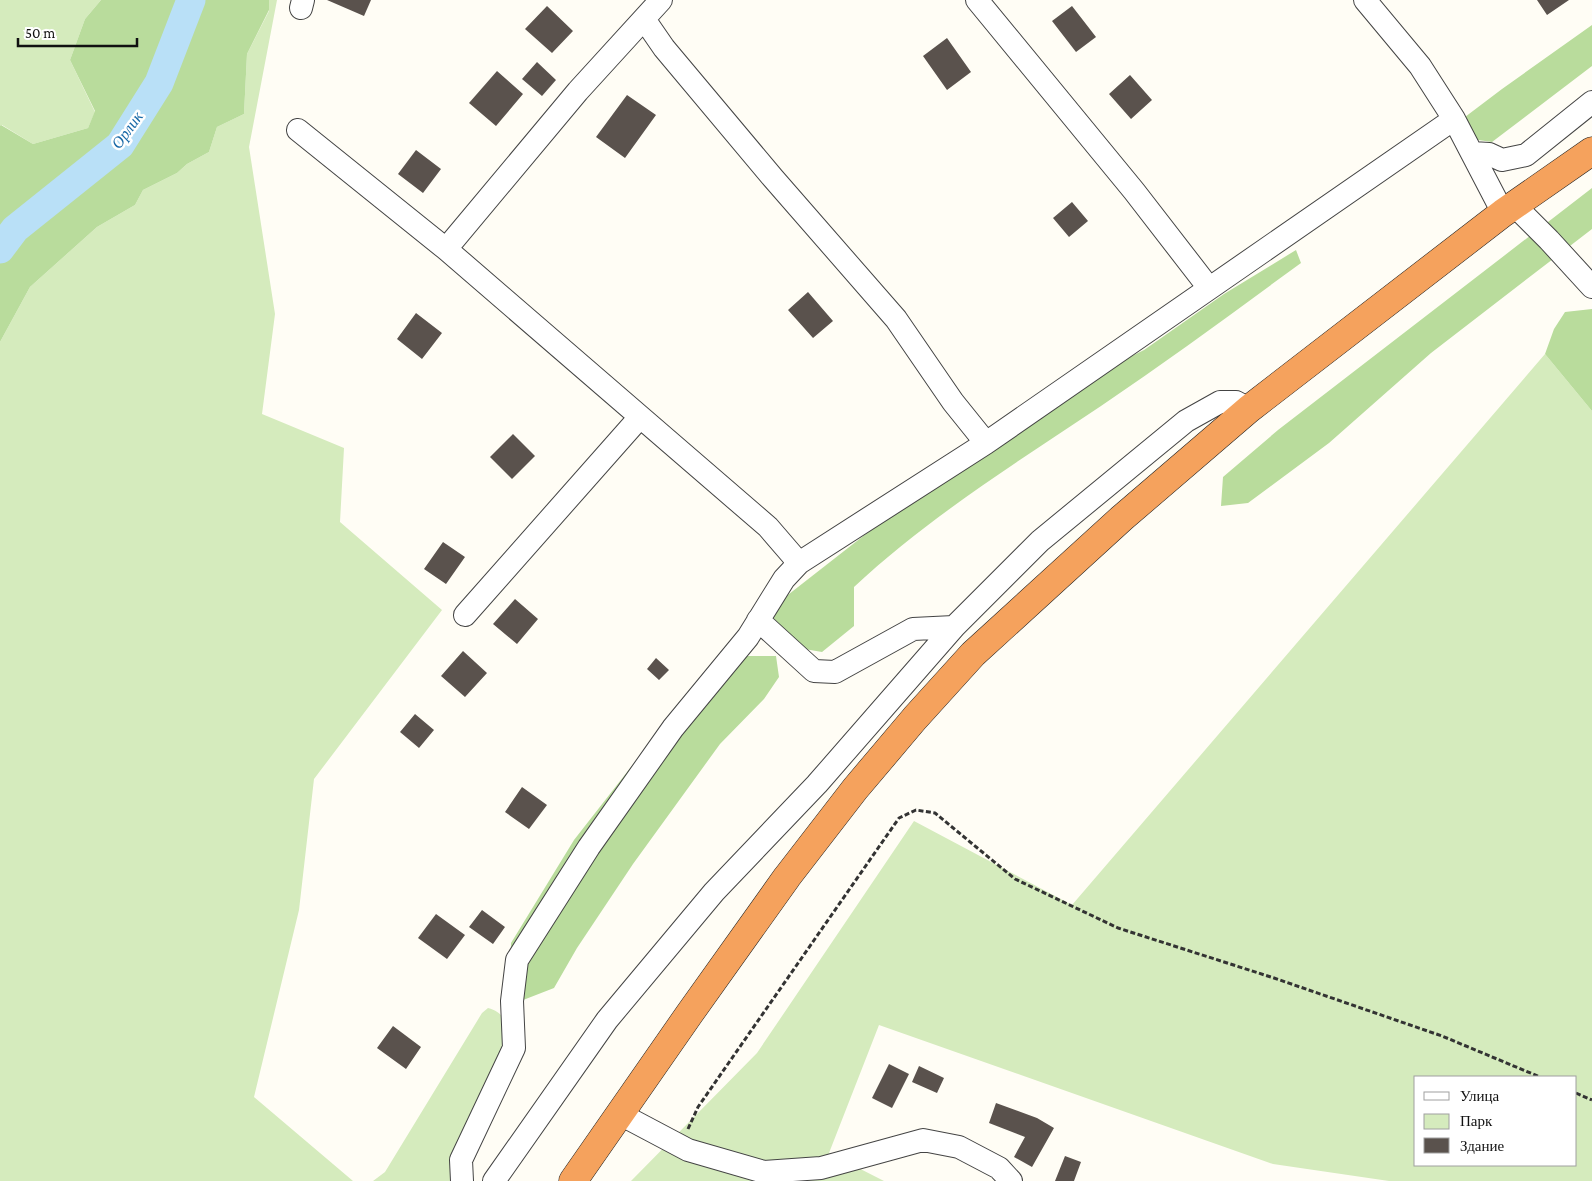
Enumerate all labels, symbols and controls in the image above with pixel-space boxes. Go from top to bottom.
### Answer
scale bar [18,15,136,47]
text: 50 m [25,25,55,41]
water label: Орлик [108,108,147,152]
legend [1414,1076,1577,1166]
text: Улица [1460,1088,1499,1104]
text: Парк [1460,1113,1493,1129]
text: Здание [1460,1138,1504,1154]

